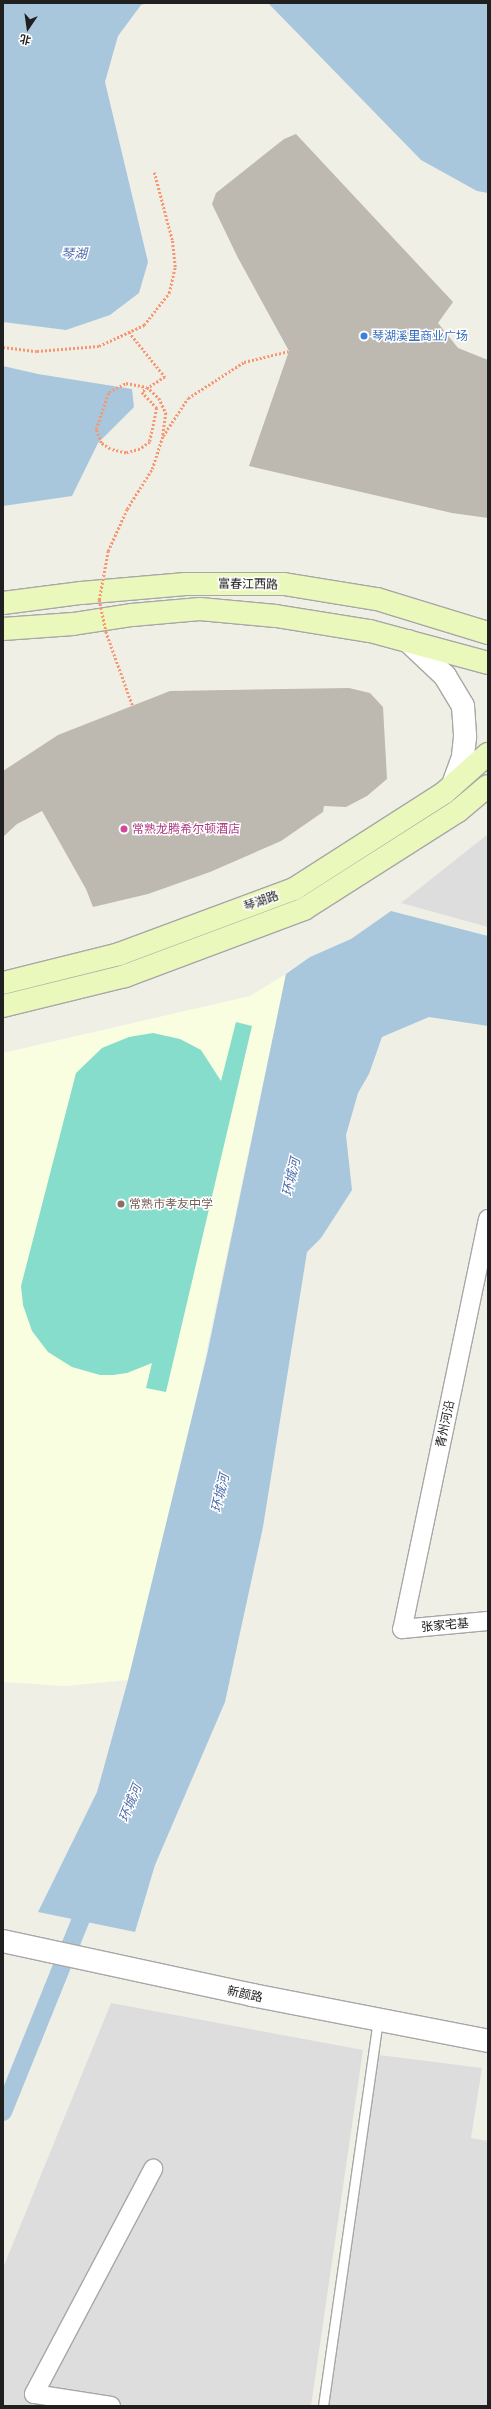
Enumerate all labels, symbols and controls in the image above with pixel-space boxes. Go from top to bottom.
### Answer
north arrow [8,8,48,48]
text: 北 [18,31,32,49]
water label: 琴湖 [61,245,87,261]
place label: 琴湖溪里商业广场 [372,329,468,343]
marker: 琴湖溪里商业广场 [359,331,369,341]
street label: 富春江西路 [218,576,278,592]
place label: 常熟龙腾希尔顿酒店 [132,822,240,836]
marker: 常熟龙腾希尔顿酒店 [119,824,129,834]
street label: 琴湖路 [242,888,280,914]
water label: 环城河 [279,1156,303,1198]
place label: 常熟市孝友中学 [129,1197,213,1211]
marker: 常熟市孝友中学 [116,1199,126,1209]
street label: 青州河沿 [433,1399,457,1449]
water label: 环城河 [208,1472,232,1514]
street label: 张家宅基 [420,1616,470,1634]
water label: 环城河 [115,1782,145,1824]
street label: 新颜路 [226,1983,264,2005]

